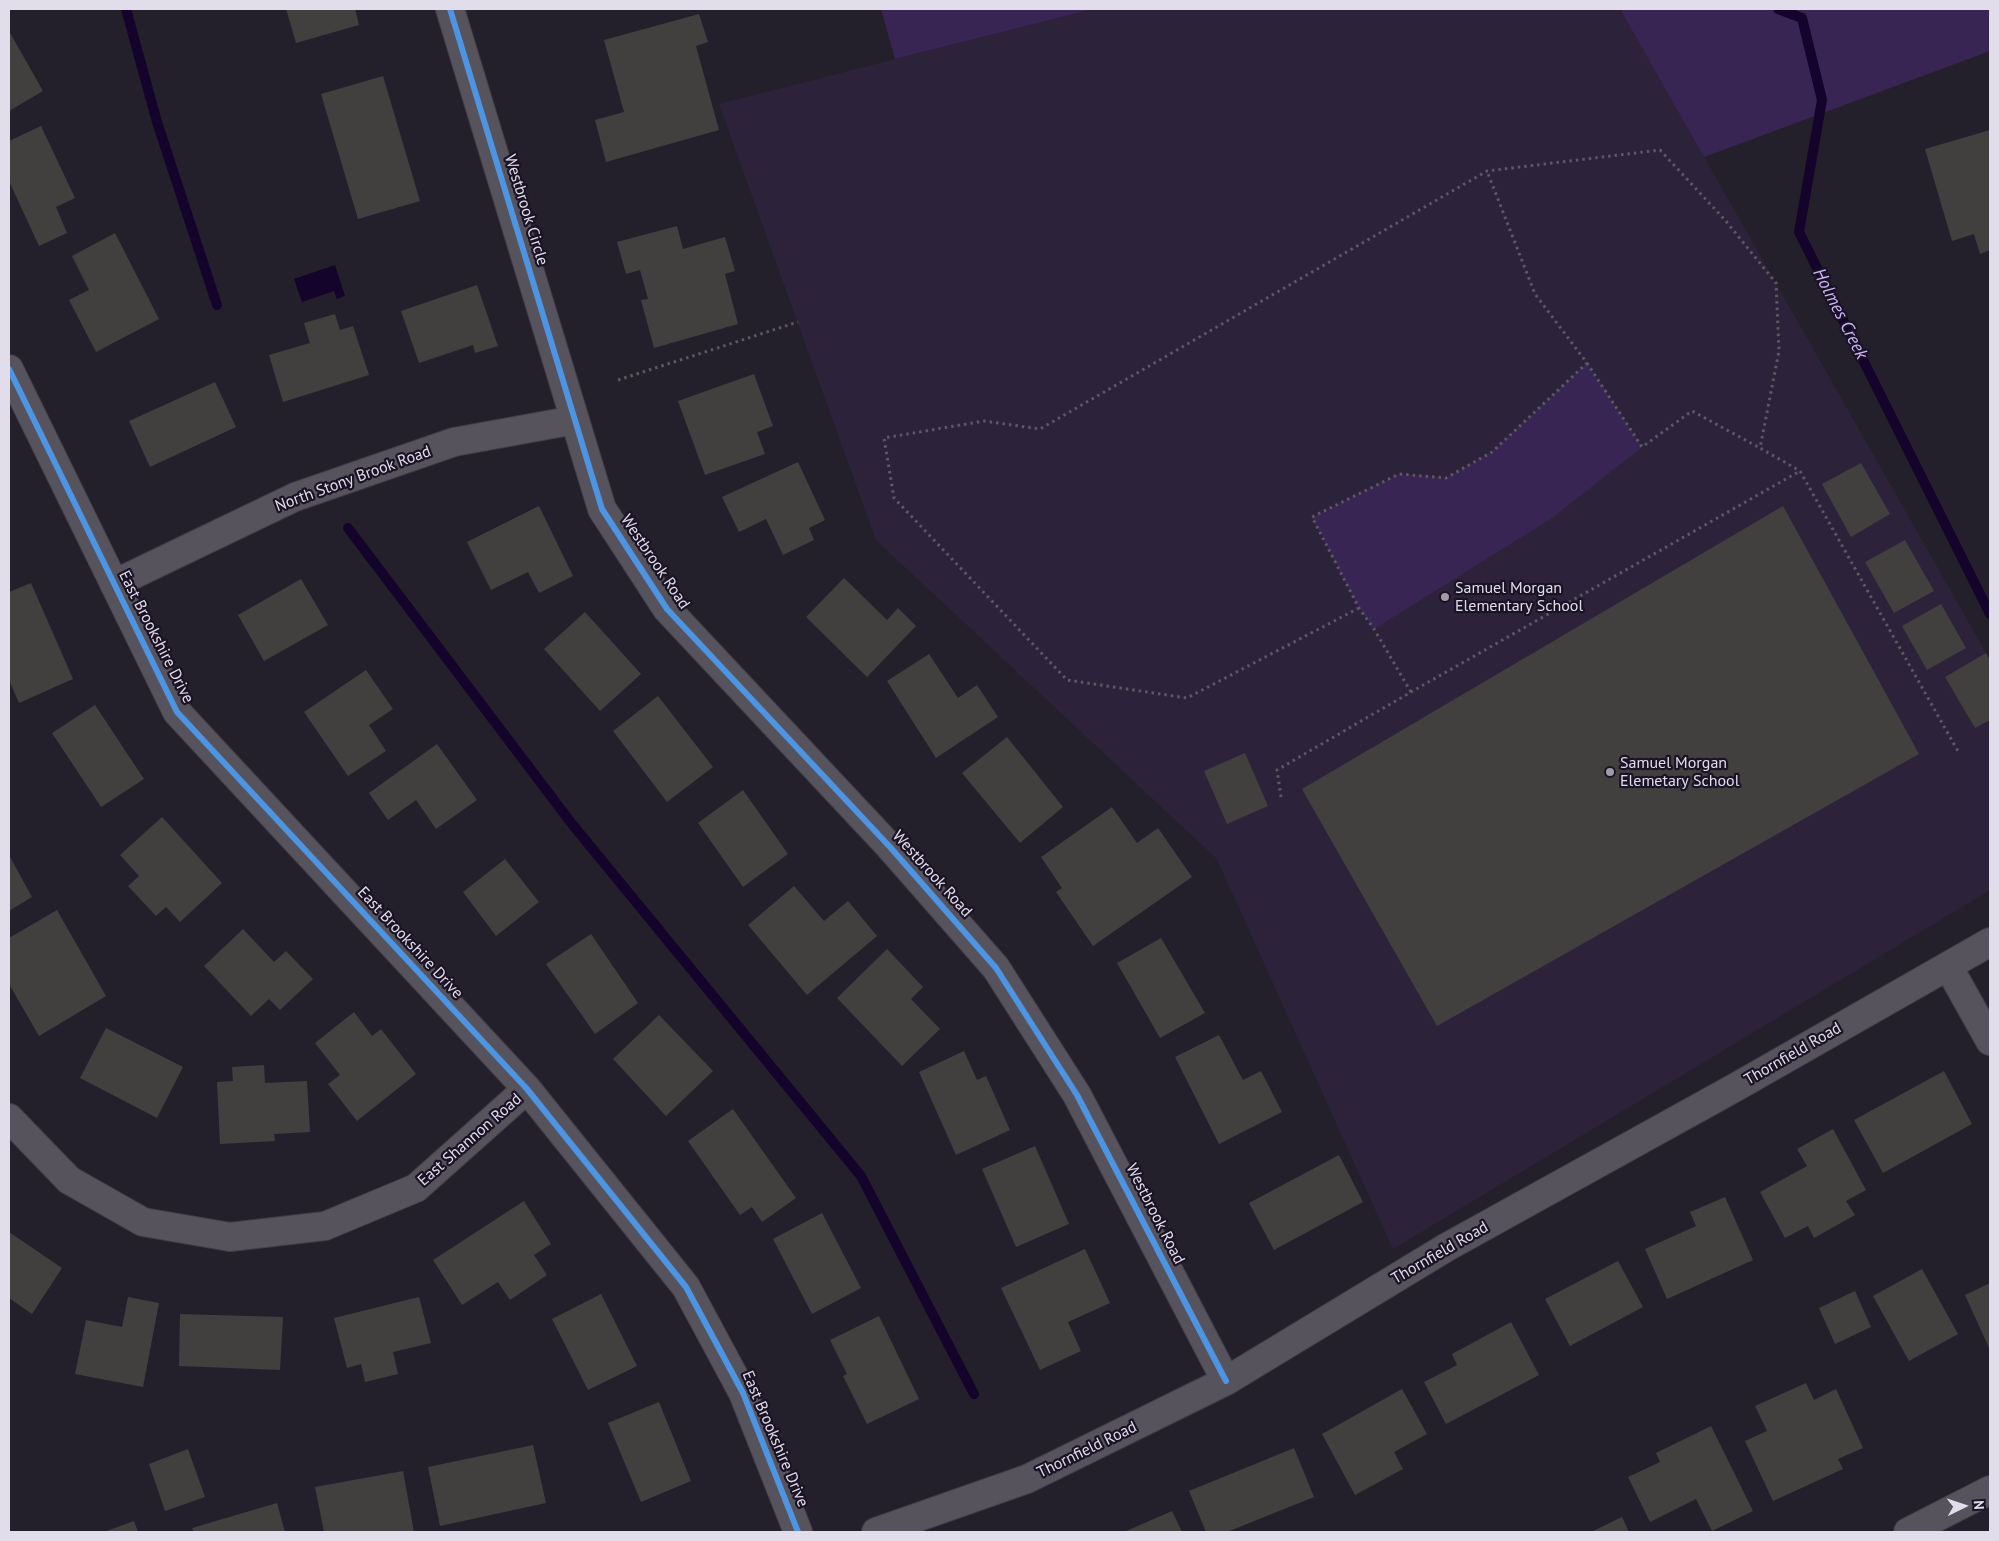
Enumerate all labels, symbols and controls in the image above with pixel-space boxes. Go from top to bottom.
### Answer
street label: Westbrook Circle [500,152,552,268]
water label: Holmes Creek [1808,265,1872,363]
street label: North Stony Brook Road [273,442,433,516]
street label: Westbrook Road [616,511,694,613]
street label: East Brookshire Drive [114,568,198,706]
place label: Samuel Morgan Elementary School [1455,578,1583,616]
marker: Samuel Morgan Elementary School [1439,591,1451,603]
place label: Samuel Morgan Elemetary School [1620,753,1739,791]
marker: Samuel Morgan Elemetary School [1604,766,1616,778]
street label: Westbrook Road [888,827,976,921]
street label: East Brookshire Drive [353,883,467,1003]
street label: Thornfield Road [1741,1019,1845,1089]
street label: East Shannon Road [414,1090,526,1190]
street label: Westbrook Road [1121,1161,1189,1267]
street label: Thornfield Road [1388,1218,1492,1288]
street label: East Brookshire Drive [738,1368,812,1510]
street label: Thornfield Road [1034,1418,1140,1482]
north arrow [1939,1481,1989,1531]
text: N [1970,1500,1988,1510]

